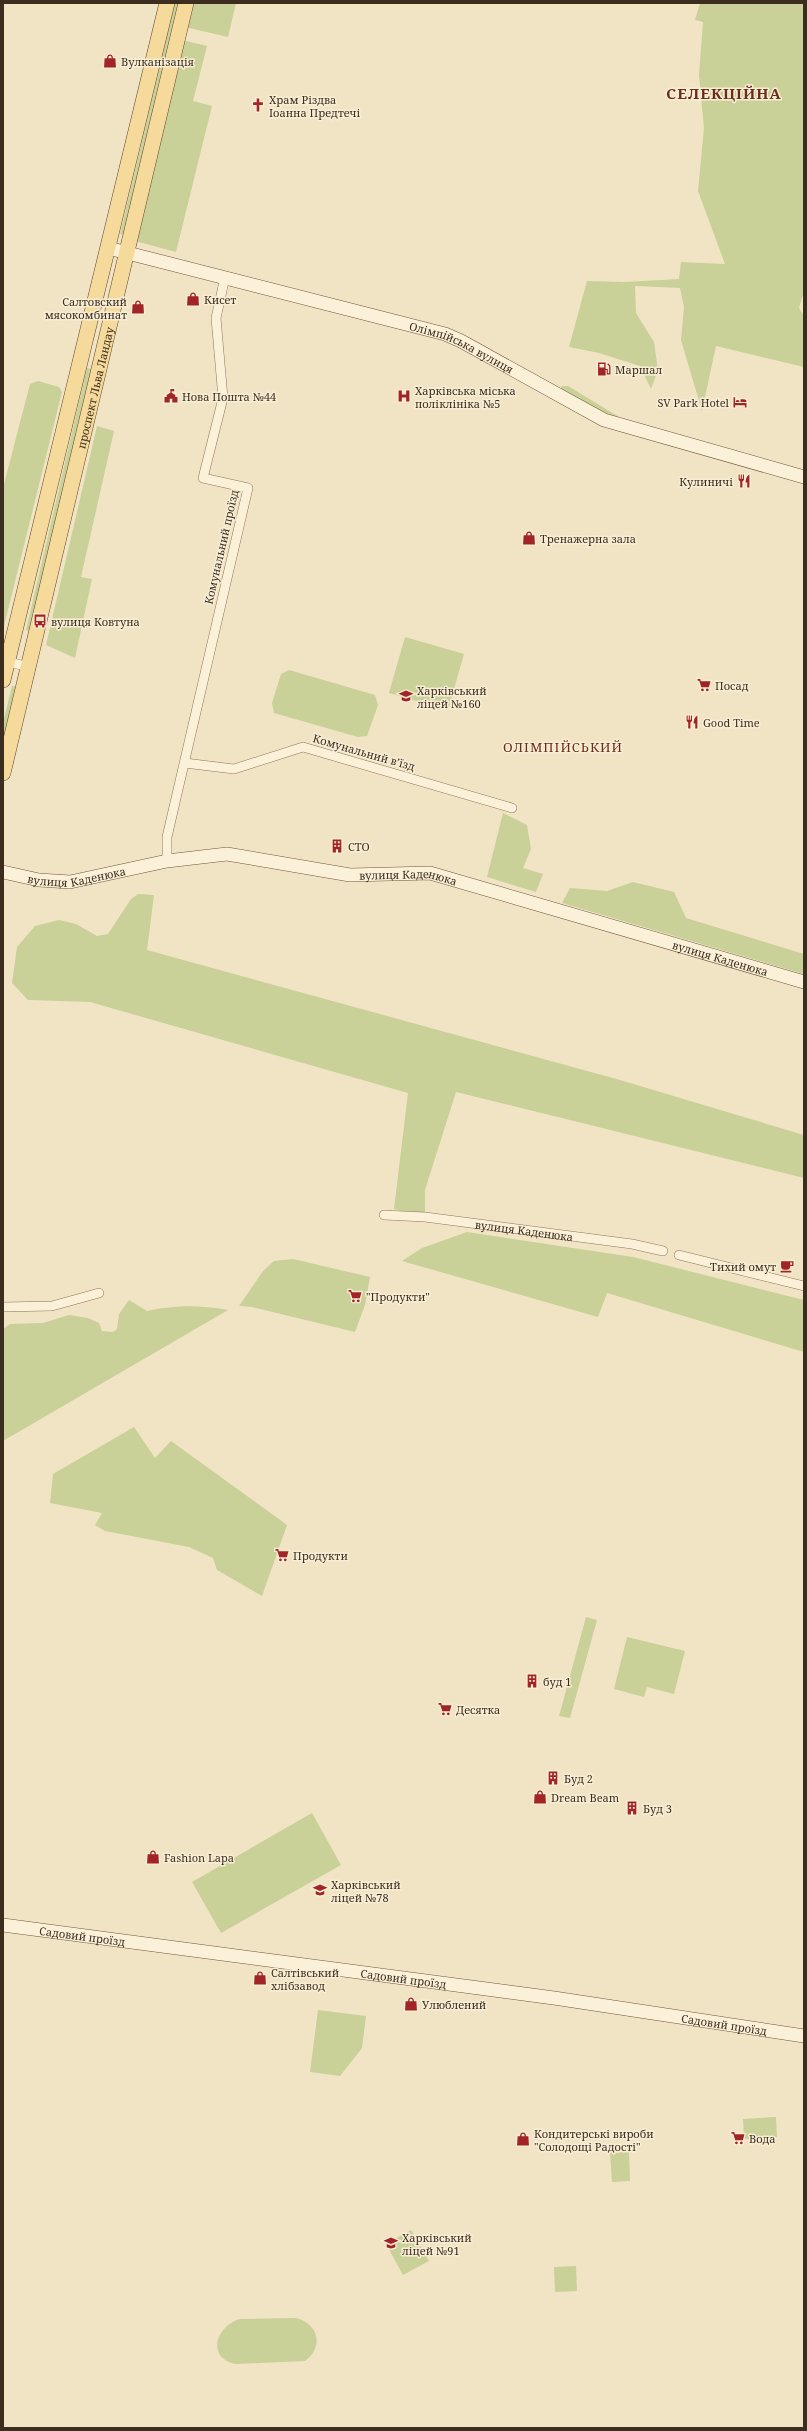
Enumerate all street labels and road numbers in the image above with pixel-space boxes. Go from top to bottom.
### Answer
street label: Олімпійська вулиця [408,318,517,376]
street label: проспект Льва Ландау [73,325,116,450]
street label: Комунальний проїзд [201,488,242,606]
street label: Комунальний в’їзд [311,730,417,774]
street label: вулиця Каденюка [26,863,127,890]
street label: вулиця Каденюка [359,865,459,888]
street label: вулиця Каденюка [671,937,770,979]
street label: вулиця Каденюка [474,1216,574,1244]
street label: Садовий проїзд [38,1922,126,1949]
street label: Садовий проїзд [360,1965,448,1991]
street label: Садовий проїзд [680,2010,768,2038]

